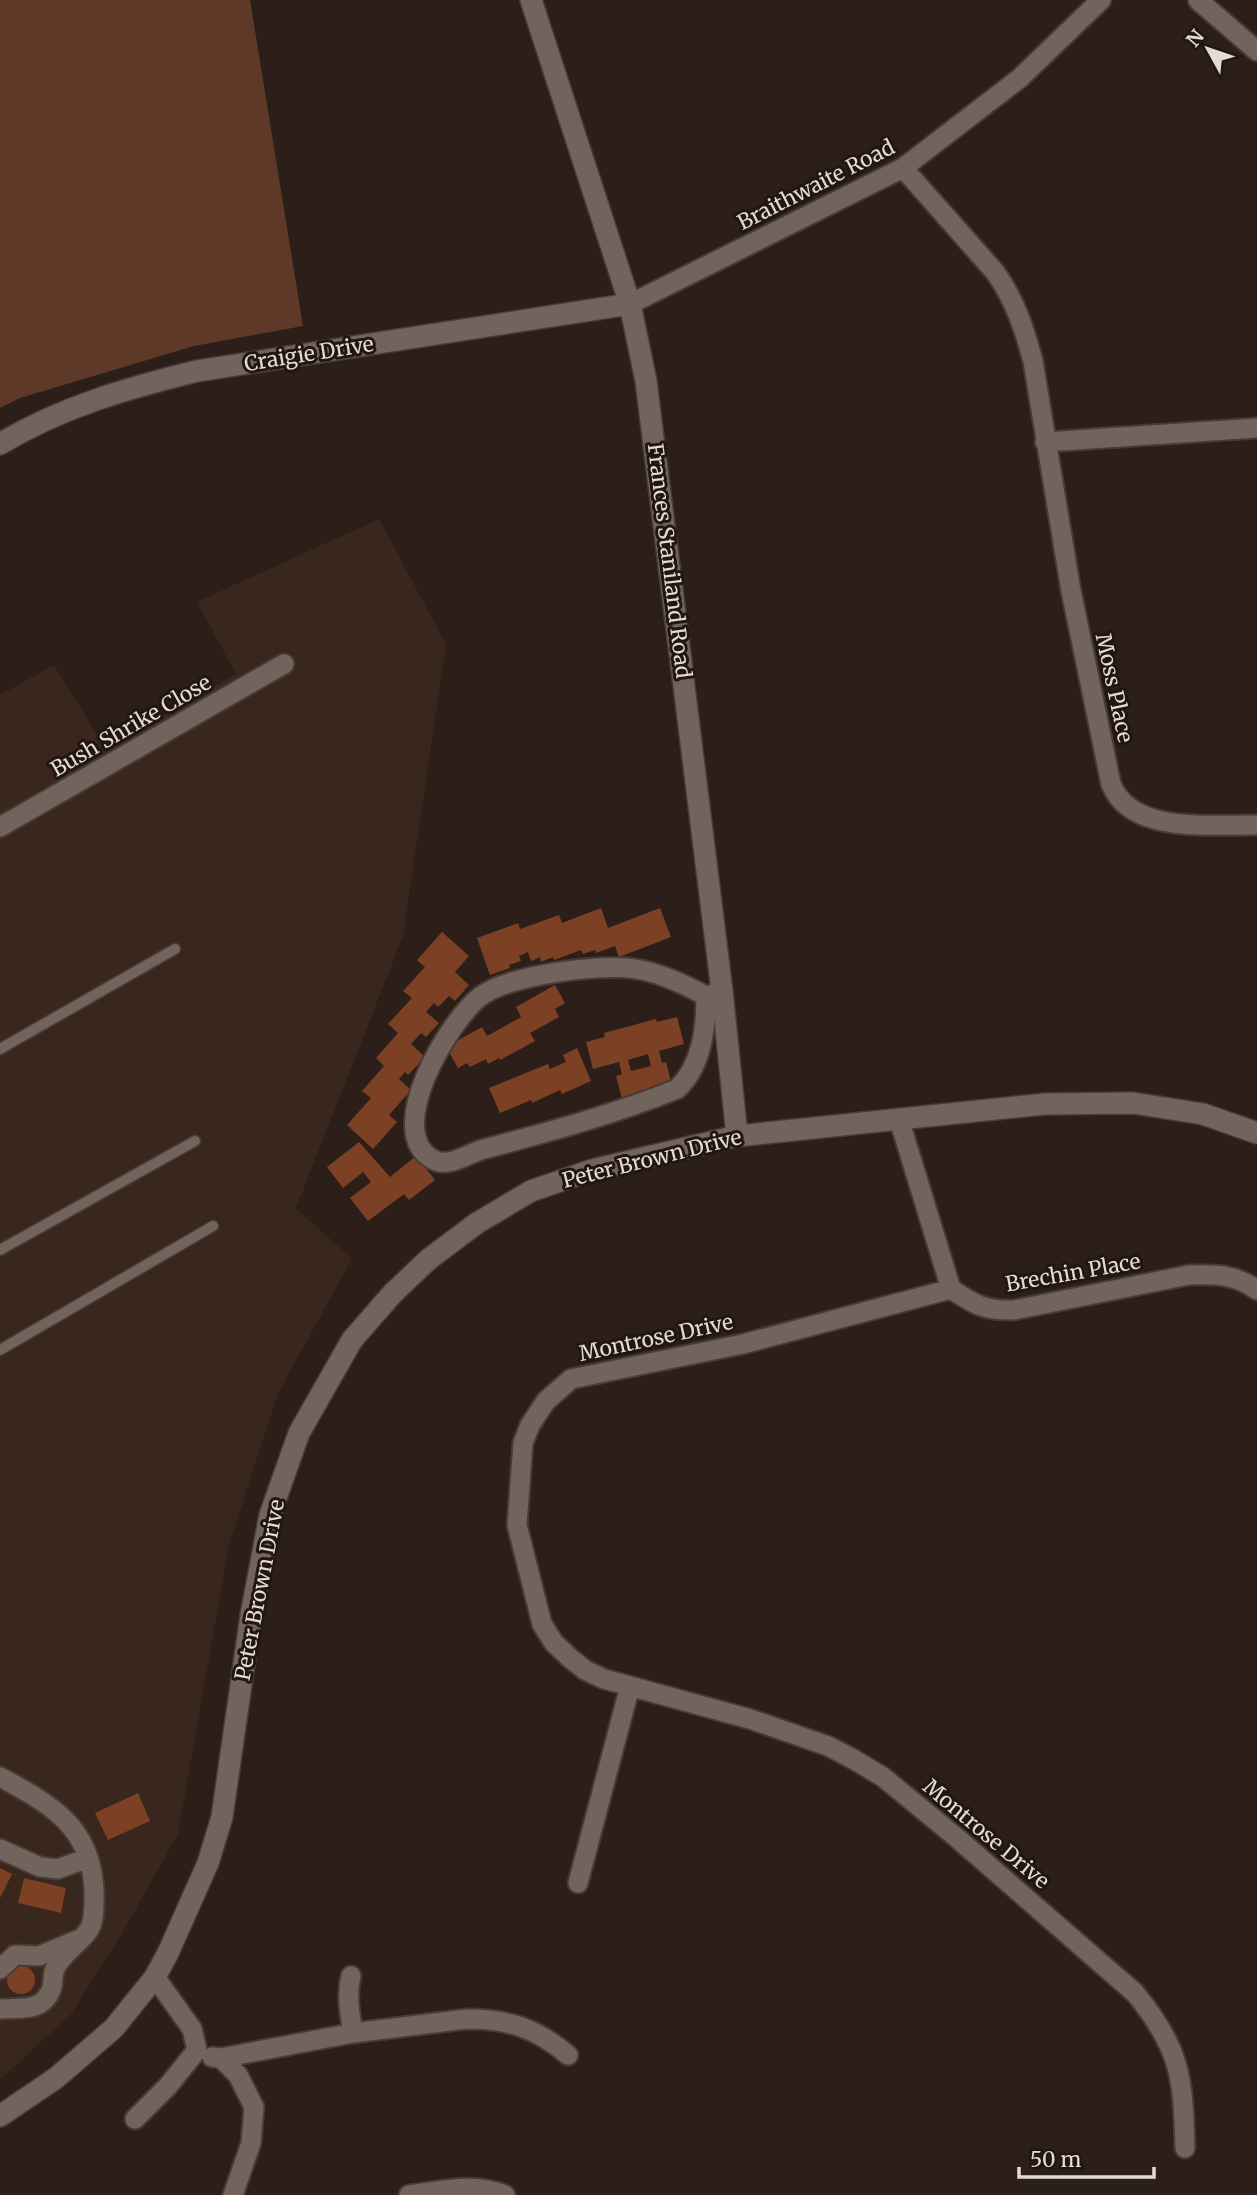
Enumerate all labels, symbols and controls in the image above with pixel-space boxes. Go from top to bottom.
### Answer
north arrow [1173,14,1243,84]
text: N [1181,25,1209,52]
street label: Braithwaite Road [733,133,899,236]
street label: Craigie Drive [242,330,376,377]
street label: Frances Staniland Road [642,442,697,680]
street label: Moss Place [1090,631,1139,745]
street label: Bush Shrike Close [46,669,216,782]
street label: Peter Brown Drive [559,1123,744,1194]
street label: Brechin Place [1003,1247,1143,1298]
street label: Montrose Drive [576,1308,735,1367]
street label: Peter Brown Drive [229,1497,290,1683]
street label: Montrose Drive [918,1773,1055,1894]
scale bar [1019,2136,1154,2180]
text: 50 m [1030,2146,1081,2173]

